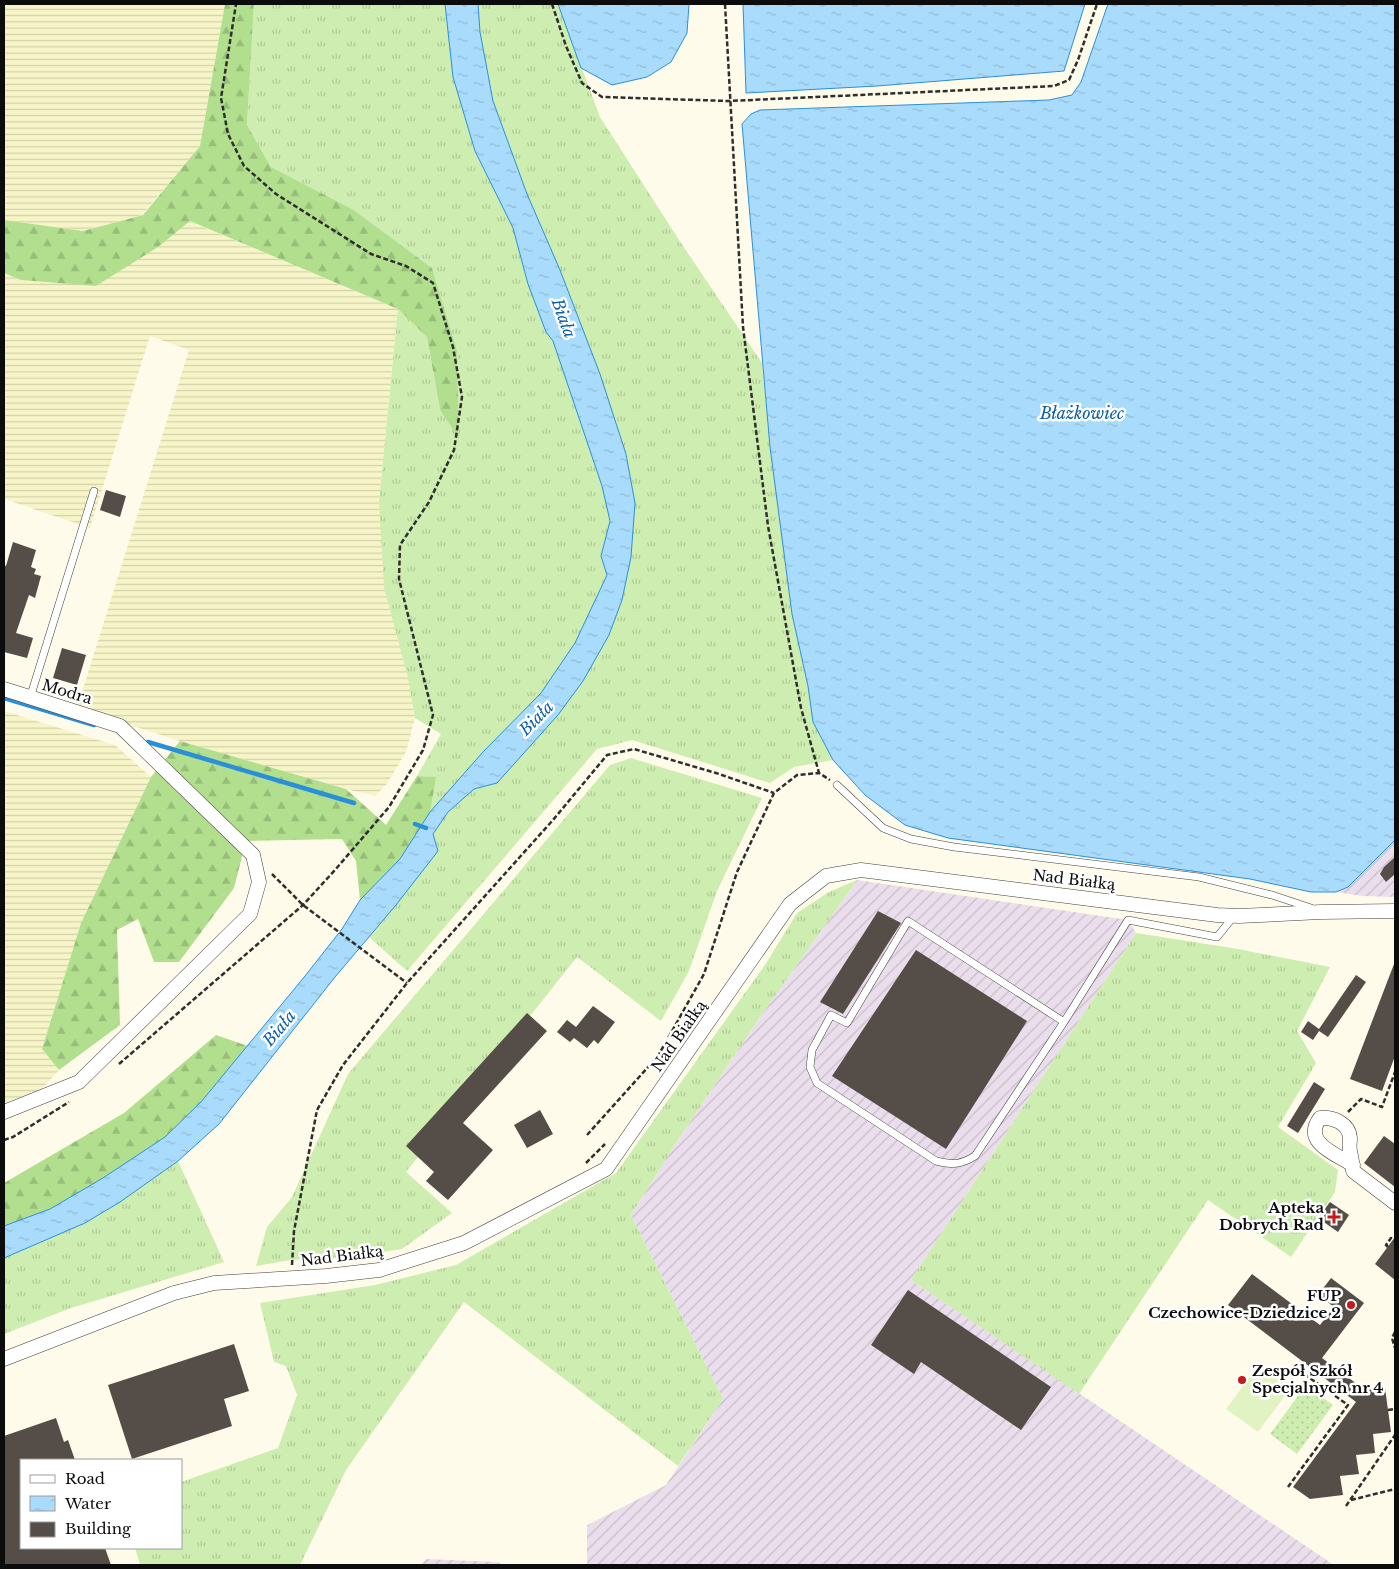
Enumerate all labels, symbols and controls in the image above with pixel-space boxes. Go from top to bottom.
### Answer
water label: Biała [547,295,580,340]
water label: Błażkowiec [1039,403,1124,423]
street label: Modra [40,675,95,708]
water label: Biała [514,697,557,740]
street label: Nad Białką [1032,865,1117,894]
street label: Nad Białką [647,996,711,1075]
water label: Biała [258,1006,300,1051]
place label: Apteka Dobrych Rad [1219,1198,1325,1234]
marker: Apteka Dobrych Rad [1328,1211,1340,1223]
street label: Nad Białką [300,1241,385,1270]
place label: FUP Czechowice-Dziedzice 2 [1148,1286,1341,1322]
marker: FUP Czechowice-Dziedzice 2 [1345,1299,1357,1311]
place label: Zespół Szkół Specjalnych nr 4 [1252,1361,1384,1397]
marker: Zespół Szkół Specjalnych nr 4 [1236,1374,1248,1386]
legend [20,1459,182,1549]
text: Road [65,1469,105,1488]
text: Water [64,1494,112,1513]
text: Building [65,1519,132,1538]

